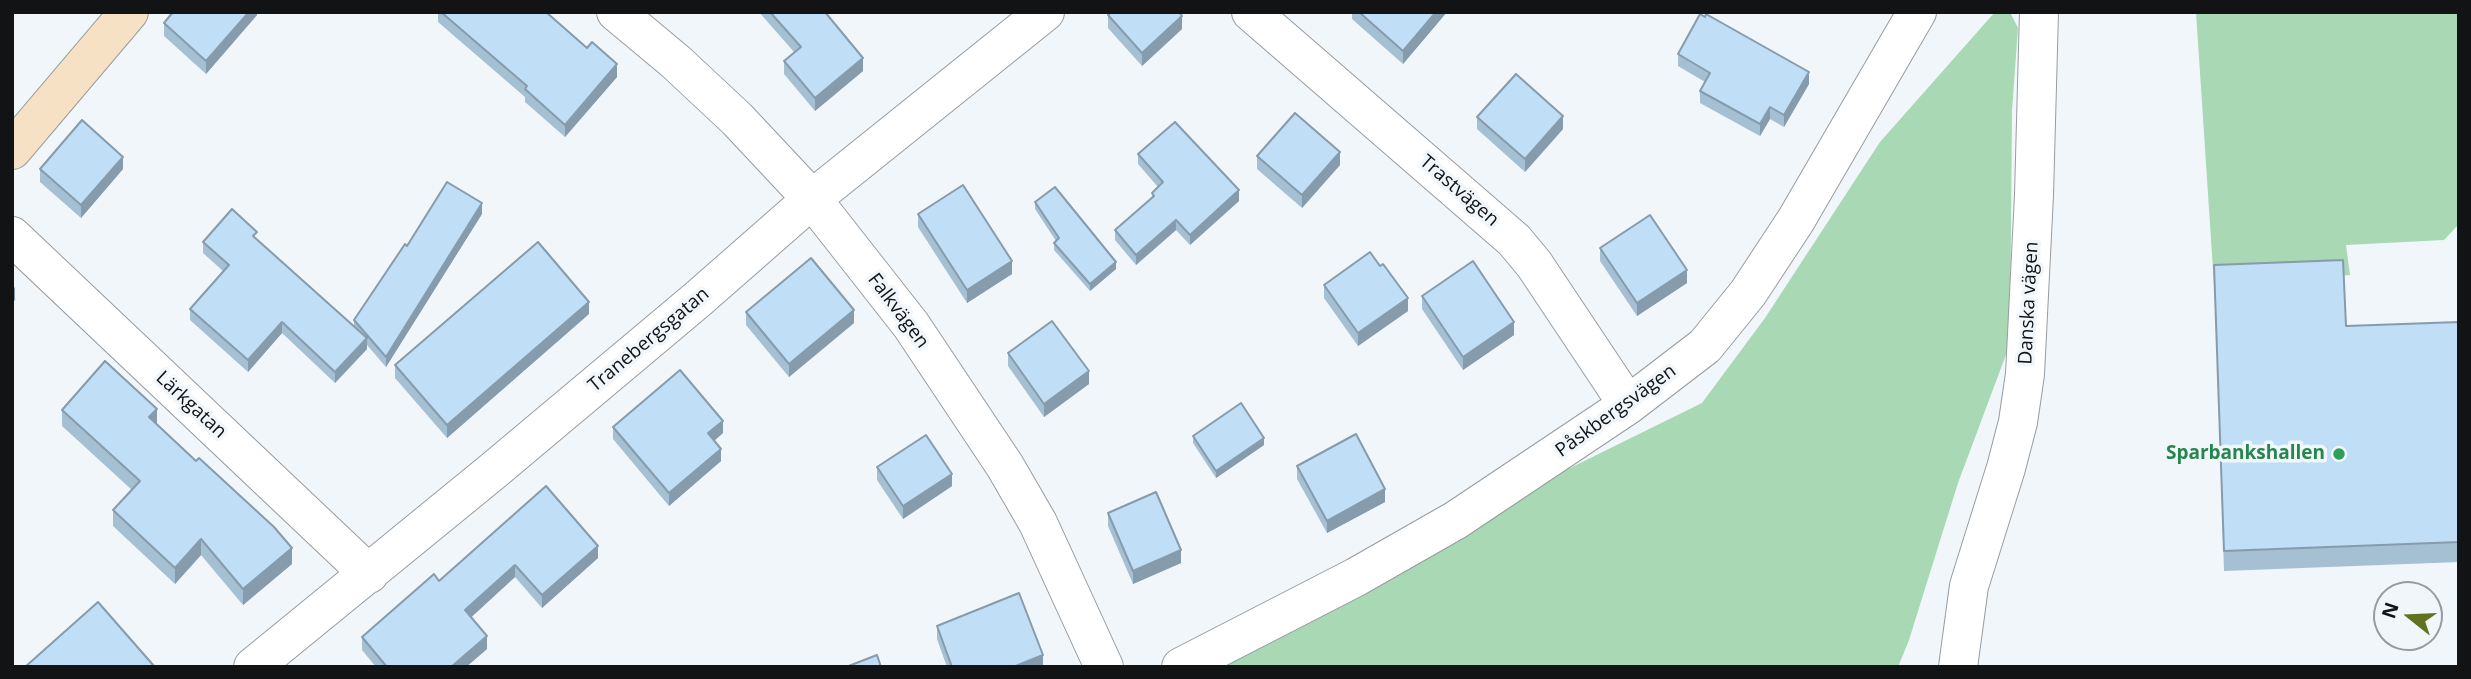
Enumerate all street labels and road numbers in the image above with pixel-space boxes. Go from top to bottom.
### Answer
street label: Trastvägen [1415,150,1503,232]
street label: Danska vägen [2014,241,2044,365]
street label: Falkvägen [862,269,934,353]
street label: Tranebergsgatan [584,283,714,397]
street label: Påskbergsvägen [1551,360,1681,462]
street label: Lärkgatan [151,367,231,443]

